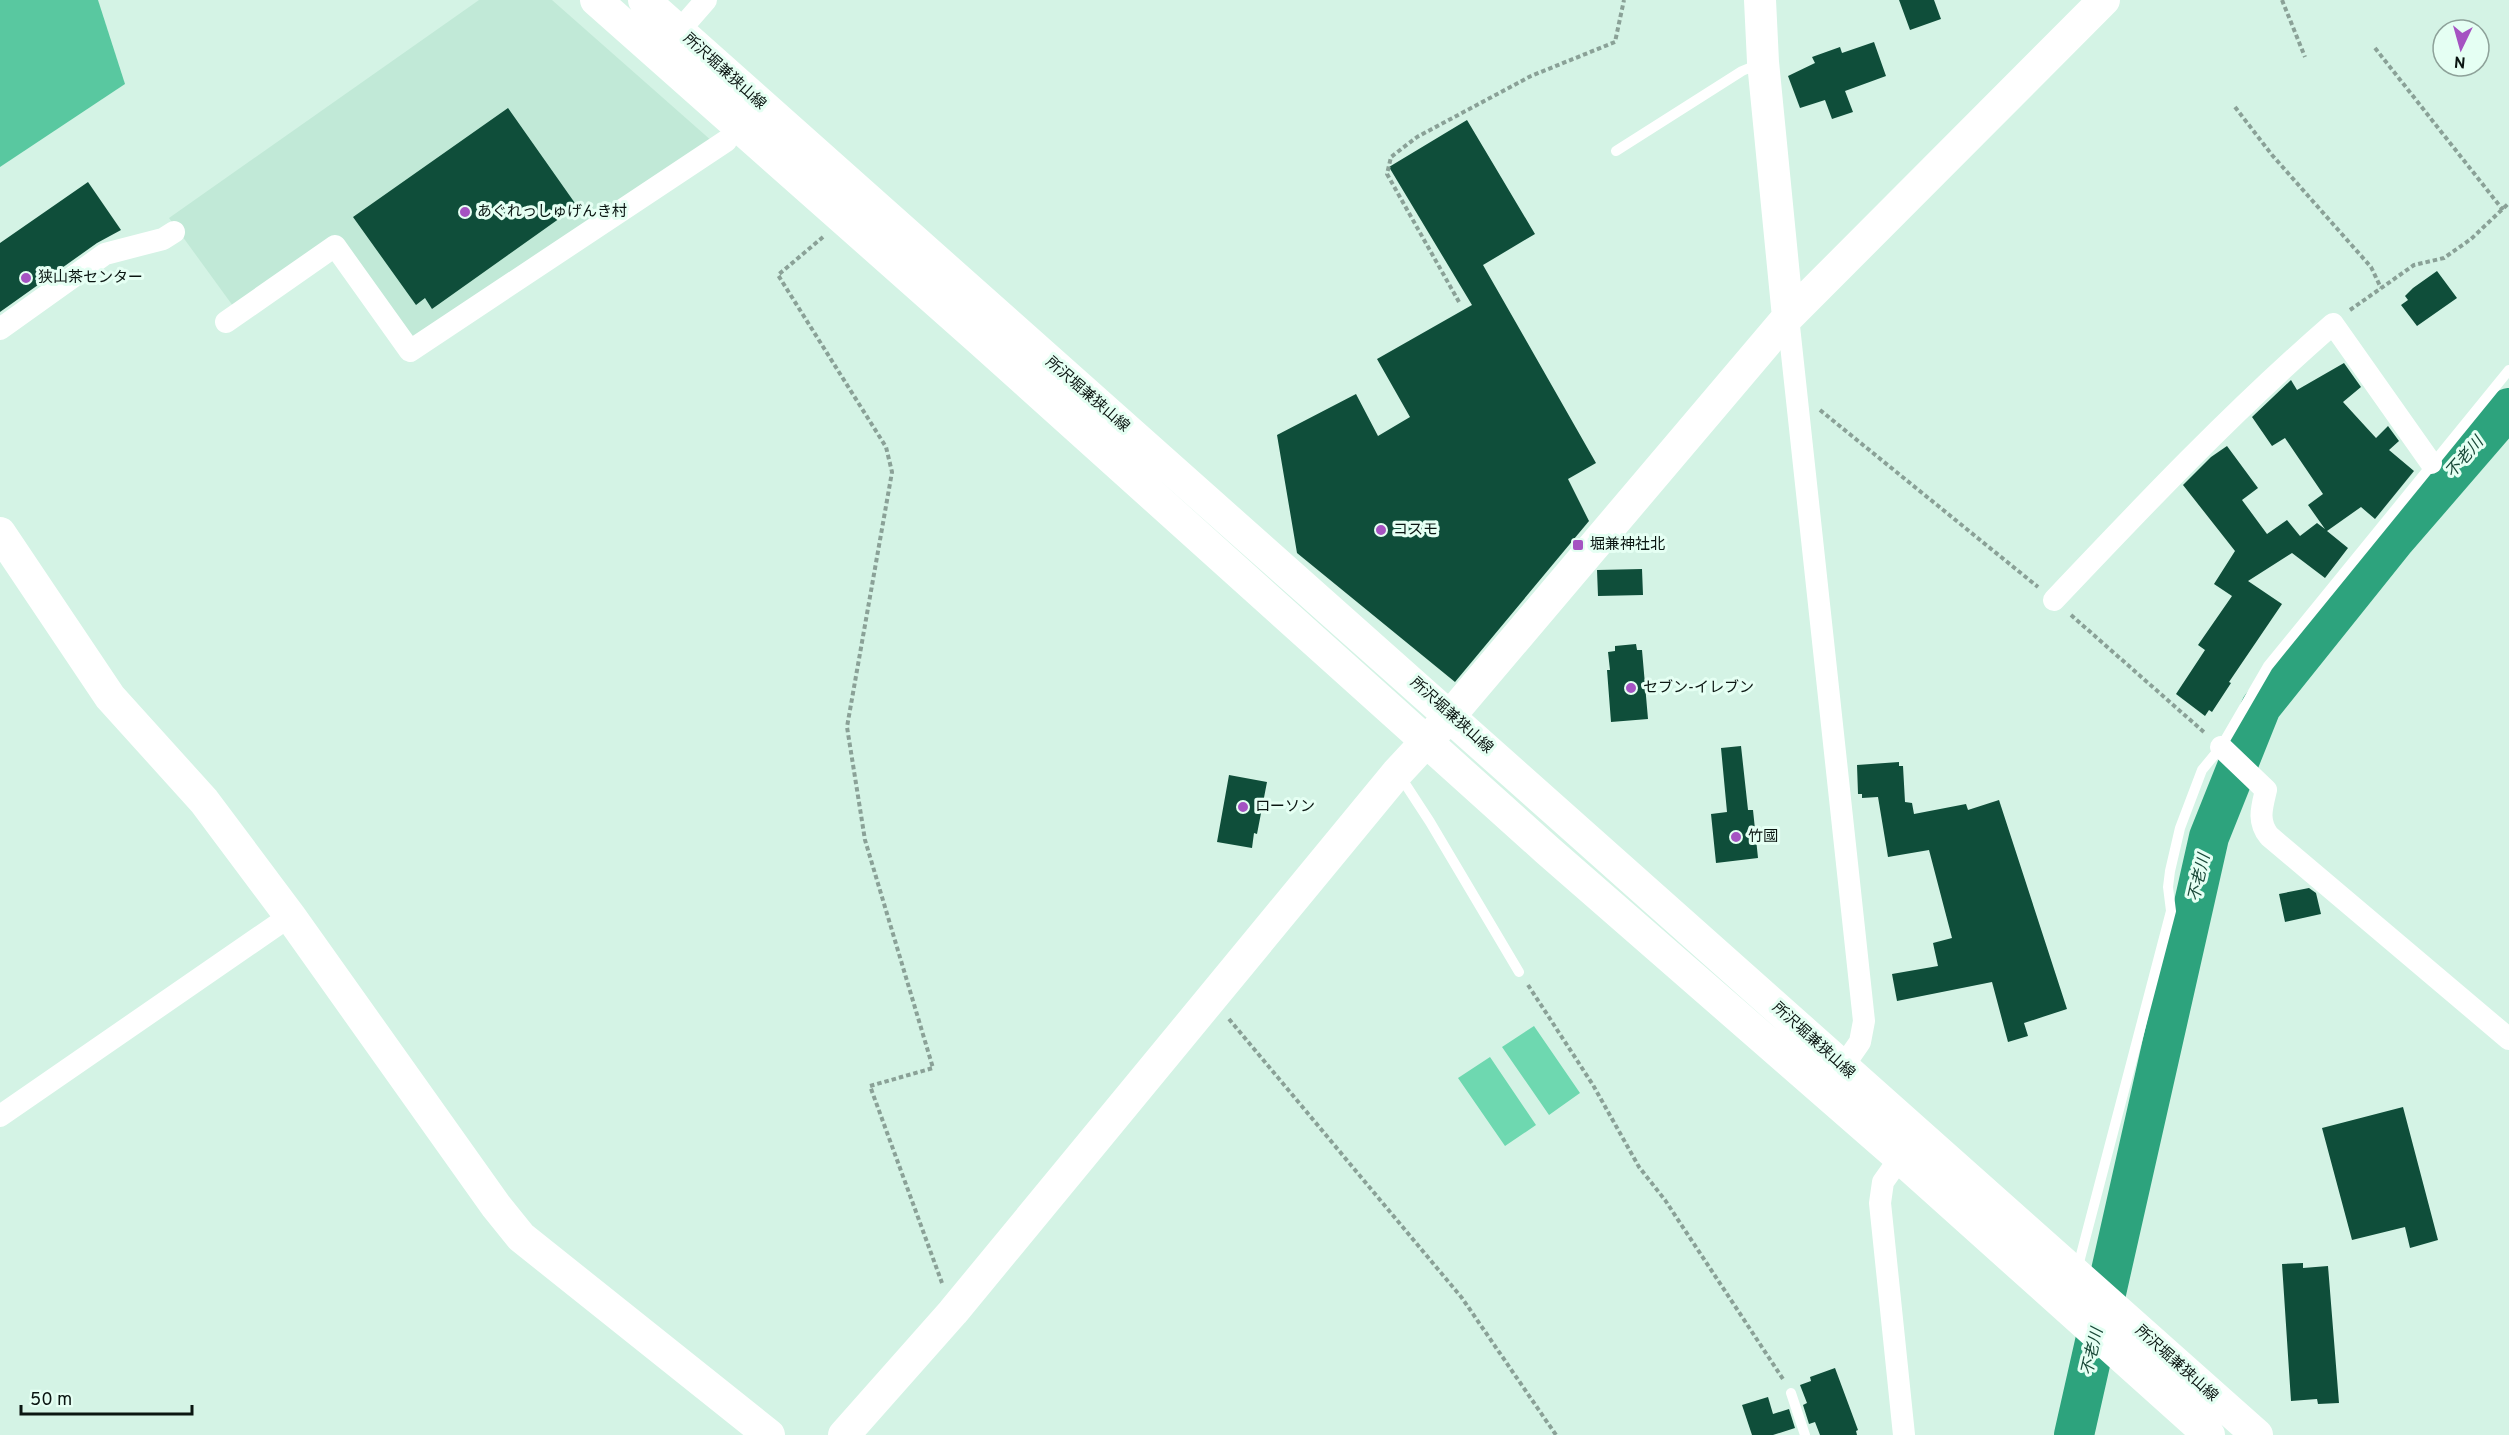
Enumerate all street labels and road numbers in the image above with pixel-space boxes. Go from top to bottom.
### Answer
street label: 所沢堀兼狭山線 [679,30,769,114]
street label: 所沢堀兼狭山線 [1041,353,1133,437]
street label: 所沢堀兼狭山線 [1406,674,1496,758]
street label: 所沢堀兼狭山線 [1768,999,1858,1083]
street label: 所沢堀兼狭山線 [2131,1322,2221,1406]

